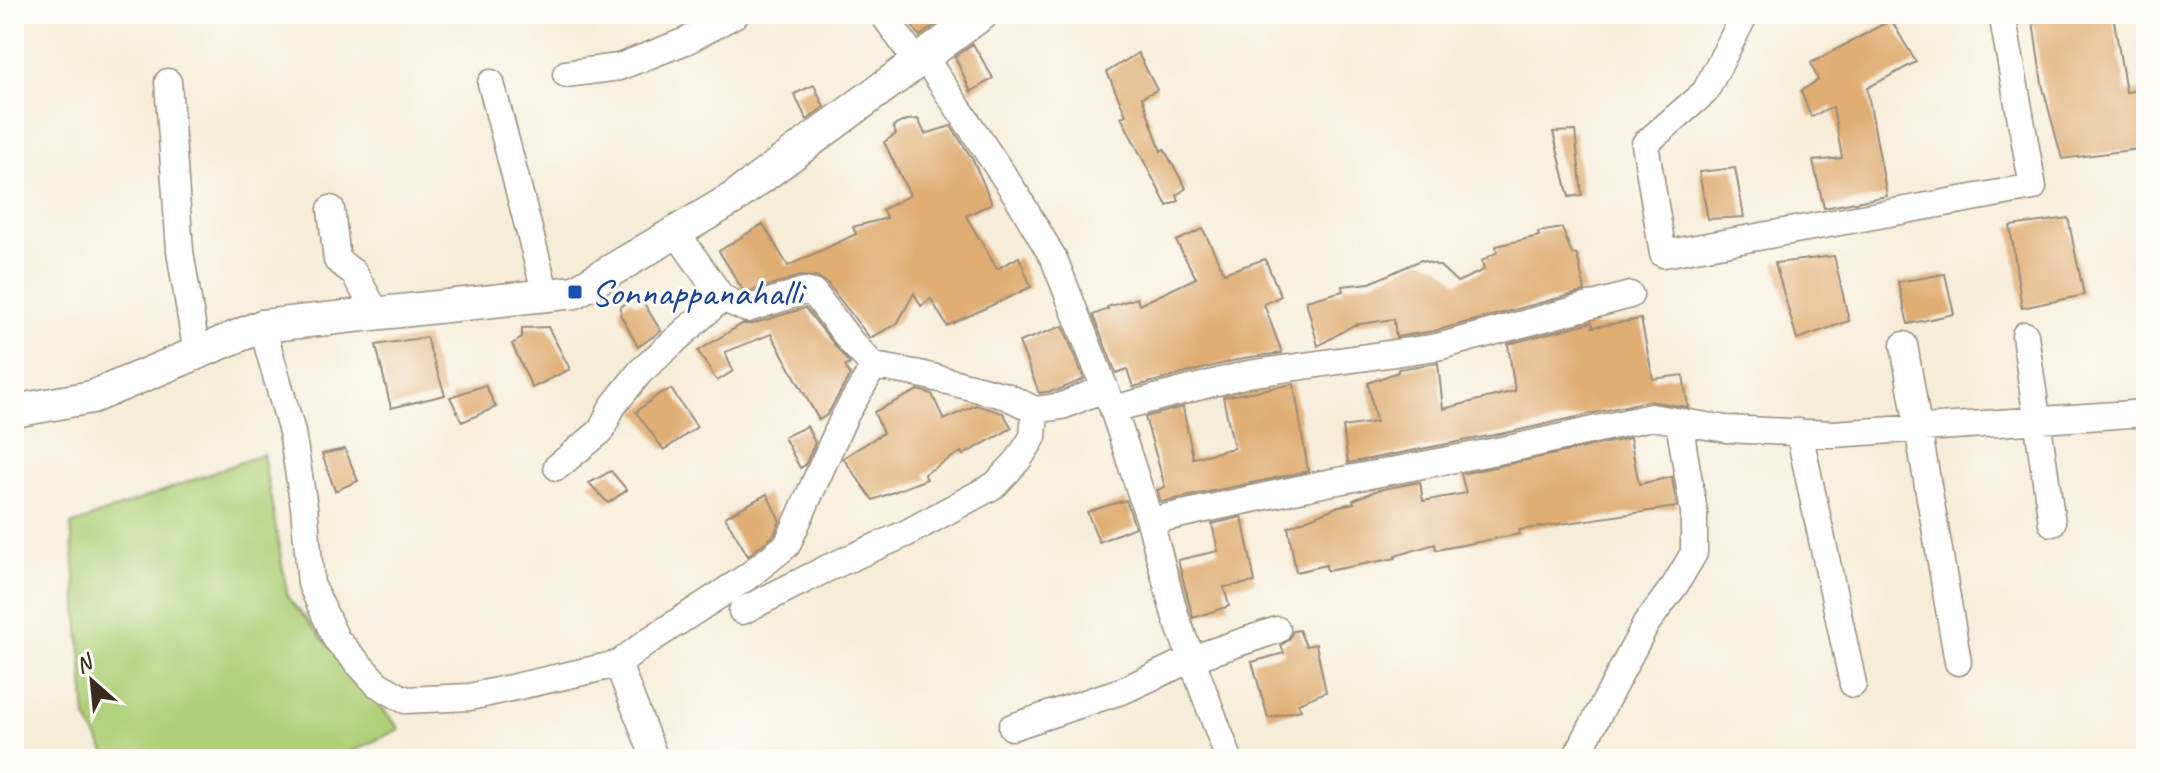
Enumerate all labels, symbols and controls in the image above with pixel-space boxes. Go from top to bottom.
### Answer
place label: Sonnappanahalli [591,269,807,316]
marker: Sonnappanahalli [566,283,584,301]
north arrow [52,641,132,721]
text: N [71,647,99,680]

